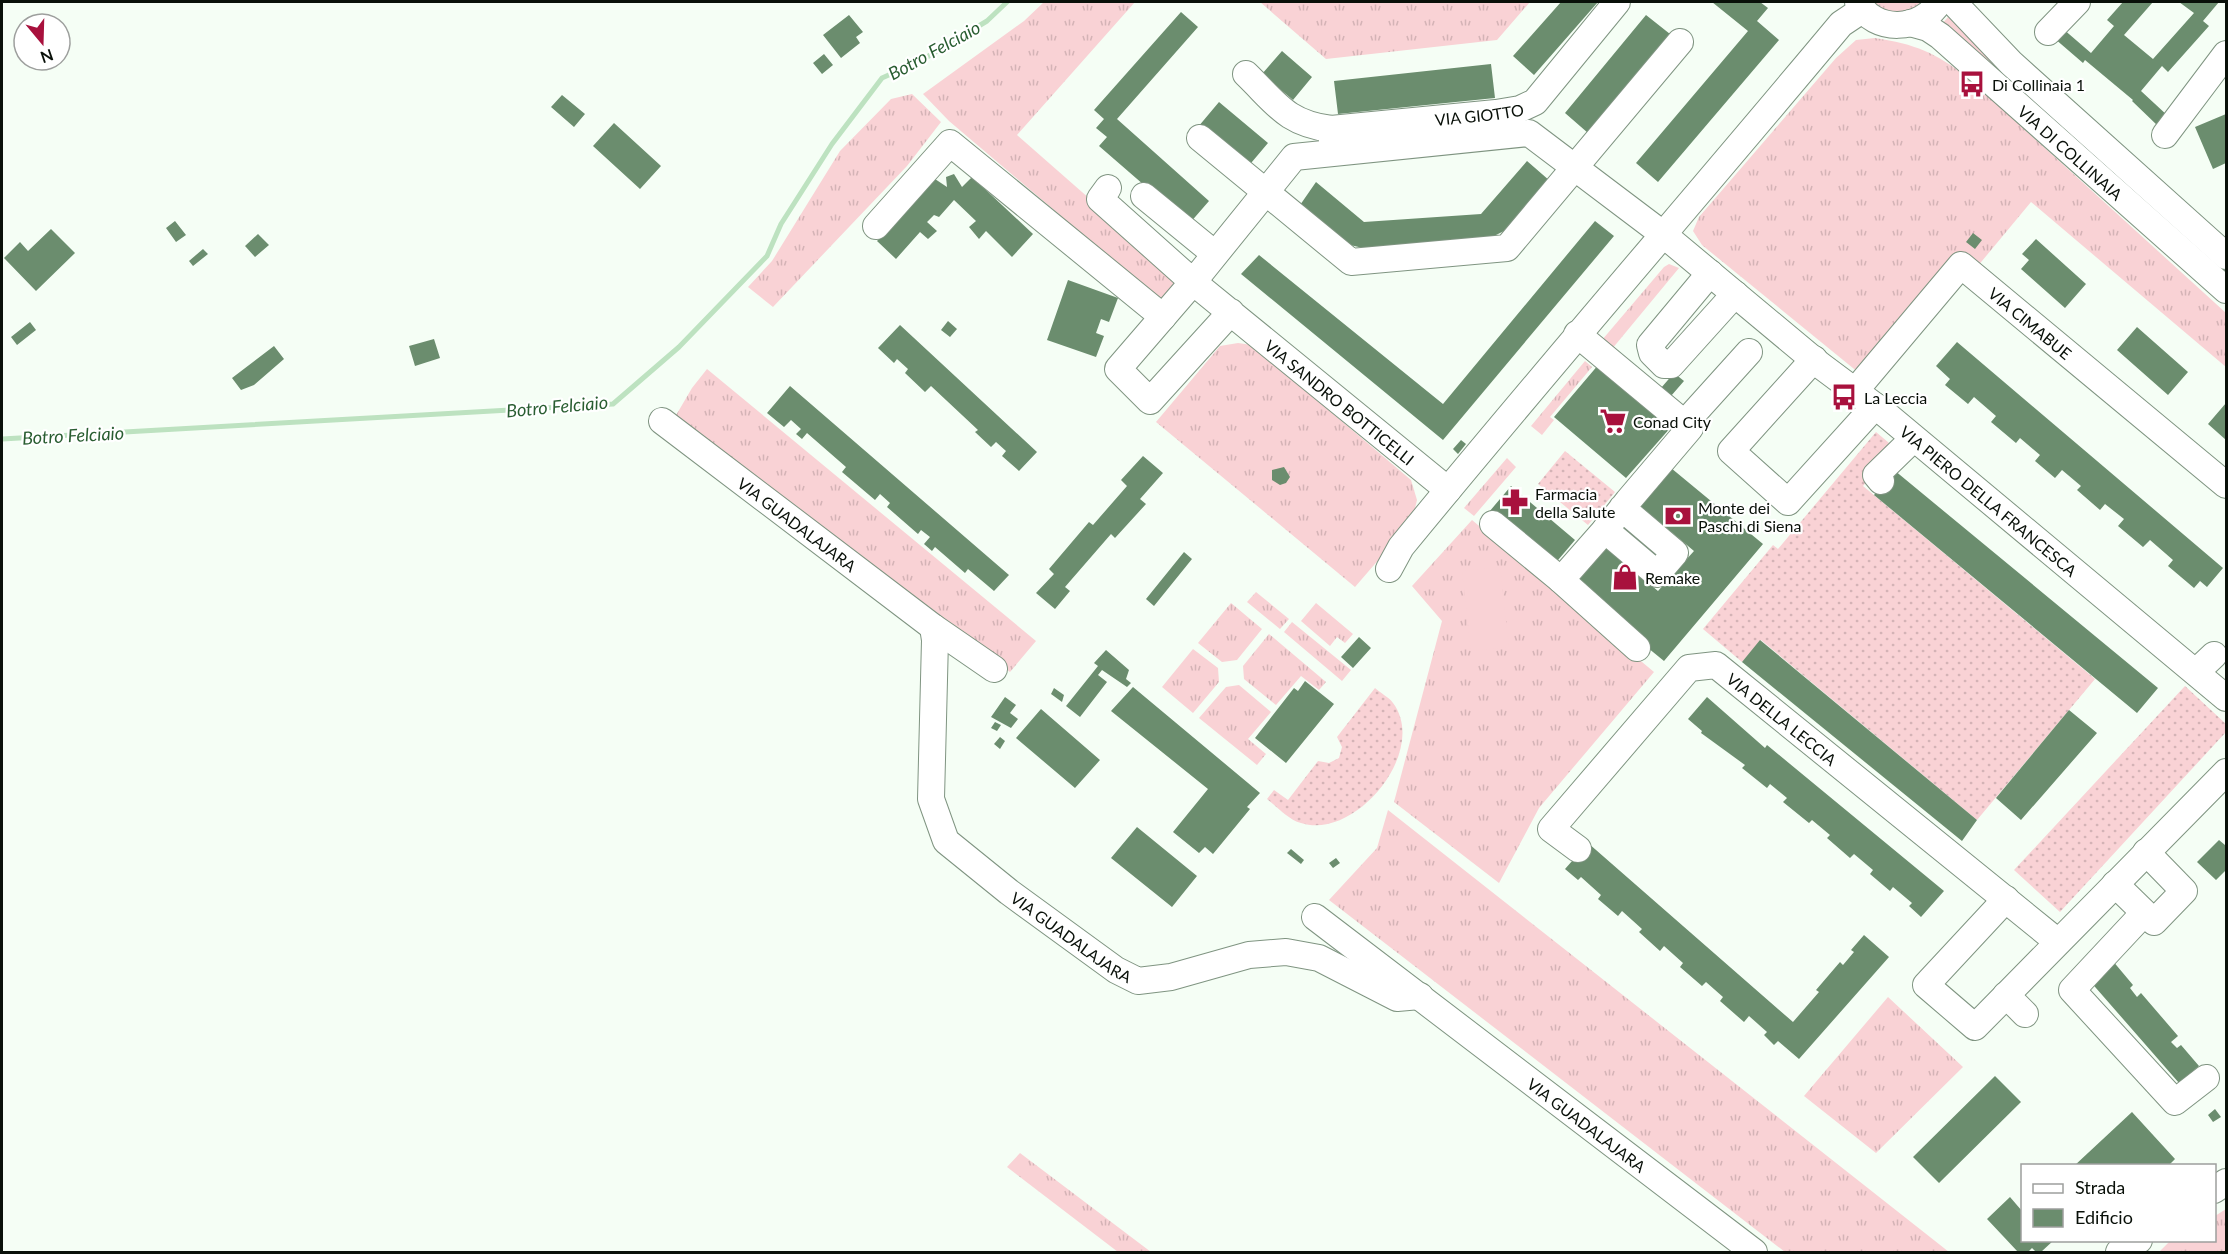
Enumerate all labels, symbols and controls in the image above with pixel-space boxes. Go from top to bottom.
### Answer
north arrow [12,12,72,72]
water label: Botro Felciaio [884,16,984,84]
text: N [38,46,56,68]
bus stop icon: Di Collinaia 1 [1957,69,1987,99]
place label: Di Collinaia 1 [1992,75,2085,94]
street label: VIA GIOTTO [1434,99,1525,128]
street label: VIA DI COLLINAIA [2015,101,2127,204]
street label: VIA CIMABUE [1985,283,2076,363]
street label: VIA SANDRO BOTTICELLI [1261,335,1418,468]
bus stop icon: La Leccia [1829,382,1859,412]
place label: La Leccia [1864,388,1927,407]
water label: Botro Felciaio [505,391,609,421]
supermarket icon: Conad City [1598,406,1628,436]
place label: Conad City [1633,412,1712,431]
water label: Botro Felciaio [21,421,125,449]
street label: VIA PIERO DELLA FRANCESCA [1897,421,2081,580]
street label: VIA GUADALAJARA [734,473,860,575]
place label: Farmacia della Salute [1535,484,1615,521]
pharmacy icon: Farmacia della Salute [1500,487,1530,517]
place label: Monte dei Paschi di Siena [1698,498,1801,535]
bank icon: Monte dei Paschi di Siena [1663,501,1693,531]
shop icon: Remake [1610,562,1640,592]
place label: Remake [1645,568,1700,587]
street label: VIA DELLA LECCIA [1723,669,1841,769]
street label: VIA GUADALAJARA [1008,887,1135,986]
street label: VIA GUADALAJARA [1524,1073,1650,1176]
legend [2021,1164,2216,1242]
text: Strada [2075,1176,2125,1198]
text: Edificio [2075,1206,2133,1228]

